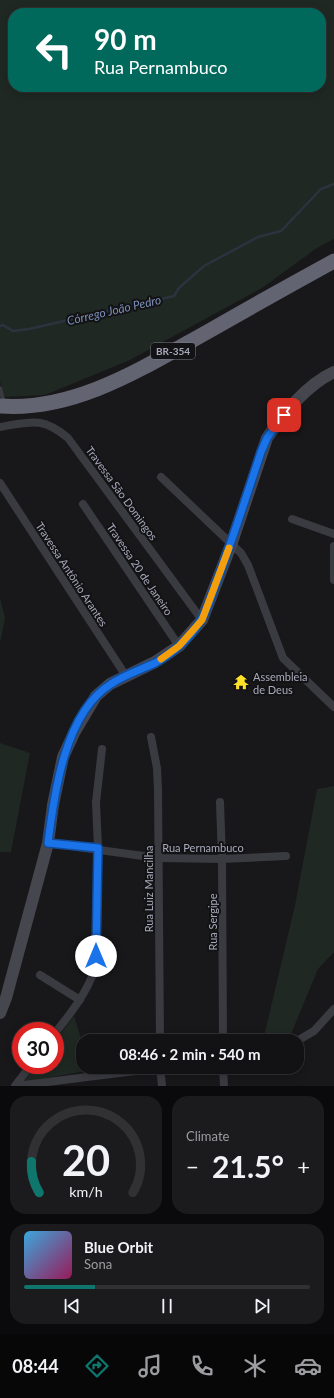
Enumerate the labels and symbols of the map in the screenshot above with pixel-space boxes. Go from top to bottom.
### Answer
water label: Córrego João Pedro [65,292,163,328]
road number: BR-354 [151,343,195,359]
pin [267,398,301,432]
street label: Travessa São Domingos [84,443,161,543]
street label: Travessa Antônio Arantes [33,519,111,629]
street label: Travessa 20 de Janeiro [104,521,176,617]
place label: Assembleia de Deus [253,670,308,696]
temple icon: Assembleia de Deus [232,673,250,691]
street label: Rua Pernambuco [162,841,244,854]
street label: Rua Luiz Mancilha [142,846,155,932]
street label: Rua Sergipe [206,893,219,951]
position arrow [75,935,117,977]
speed limit sign: 30 [12,1022,64,1074]

